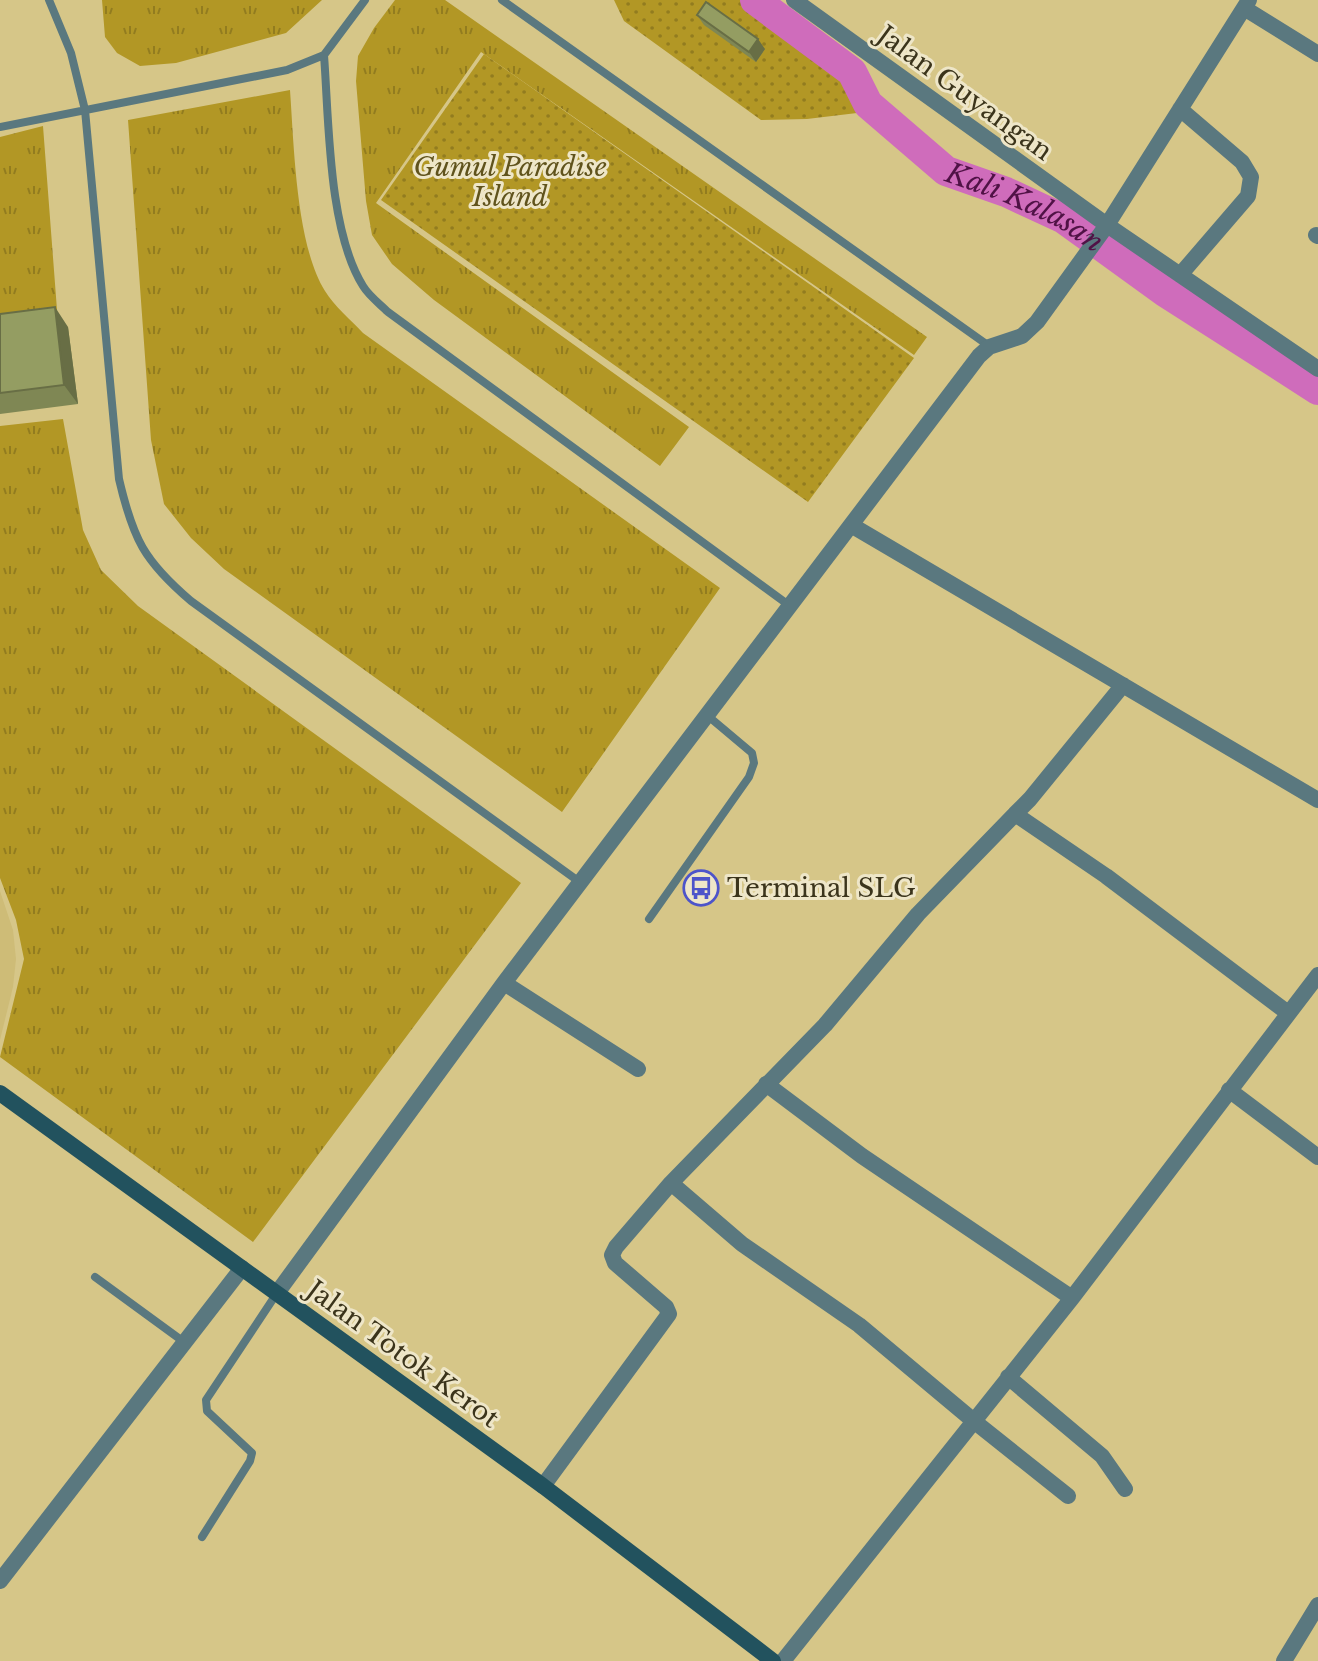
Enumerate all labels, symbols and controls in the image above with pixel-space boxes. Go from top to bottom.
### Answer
street label: Jalan Guyangan [869,17,1059,167]
park label: Gumul Paradise Island [413,151,607,213]
water label: Kali Kalasan [940,154,1111,259]
bus stop icon: Terminal SLG [682,869,720,907]
place label: Terminal SLG [727,872,916,904]
street label: Jalan Totok Kerot [298,1272,505,1435]

